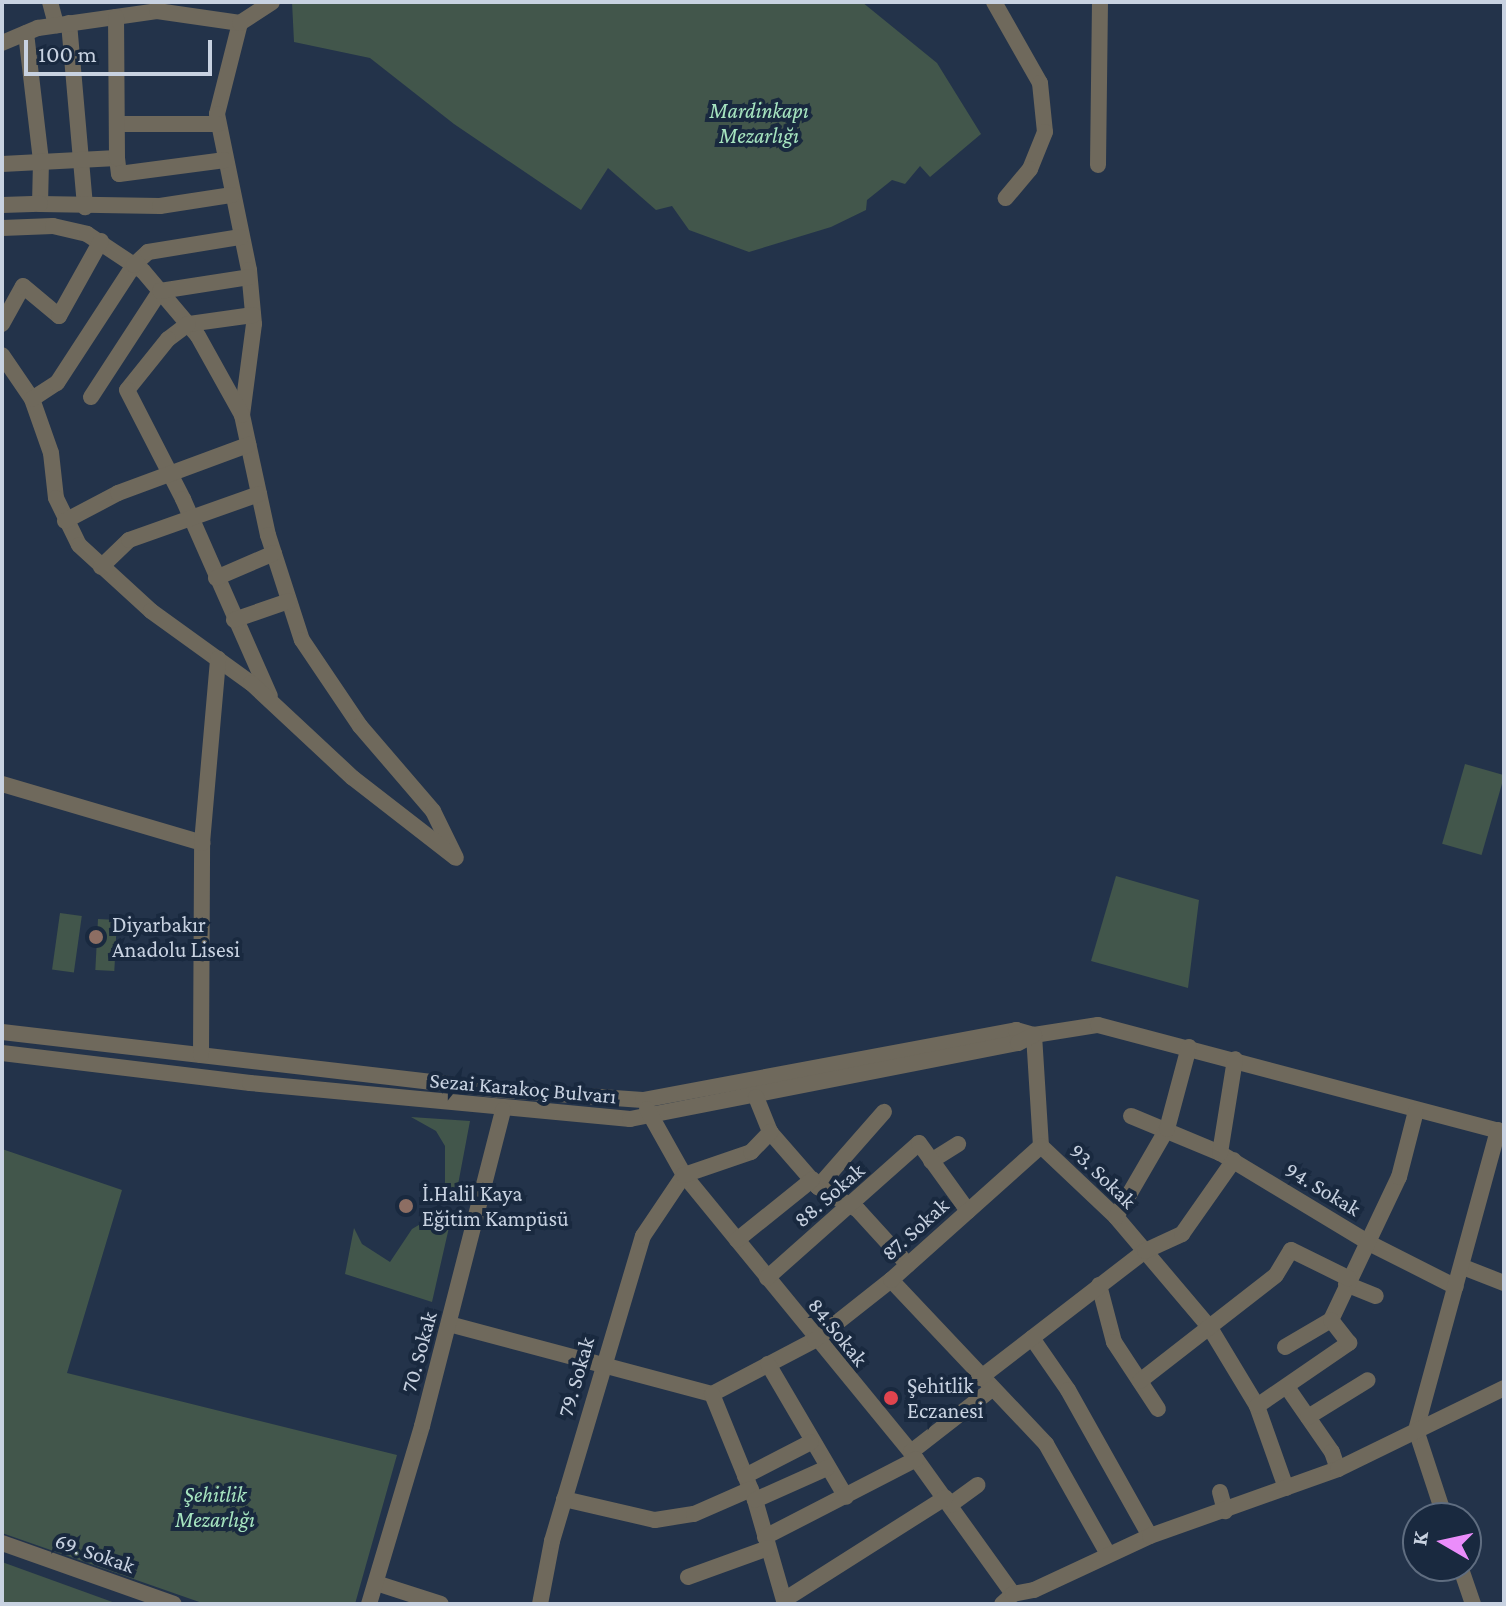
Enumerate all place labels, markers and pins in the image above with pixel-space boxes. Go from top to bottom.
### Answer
place label: Diyarbakır Anadolu Lisesi [112,911,240,962]
marker: Diyarbakır Anadolu Lisesi [87,928,105,946]
place label: İ.Halil Kaya Eğitim Kampüsü [422,1180,569,1232]
marker: İ.Halil Kaya Eğitim Kampüsü [397,1197,415,1215]
place label: Şehitlik Eczanesi [907,1372,983,1424]
marker: Şehitlik Eczanesi [882,1389,900,1407]

